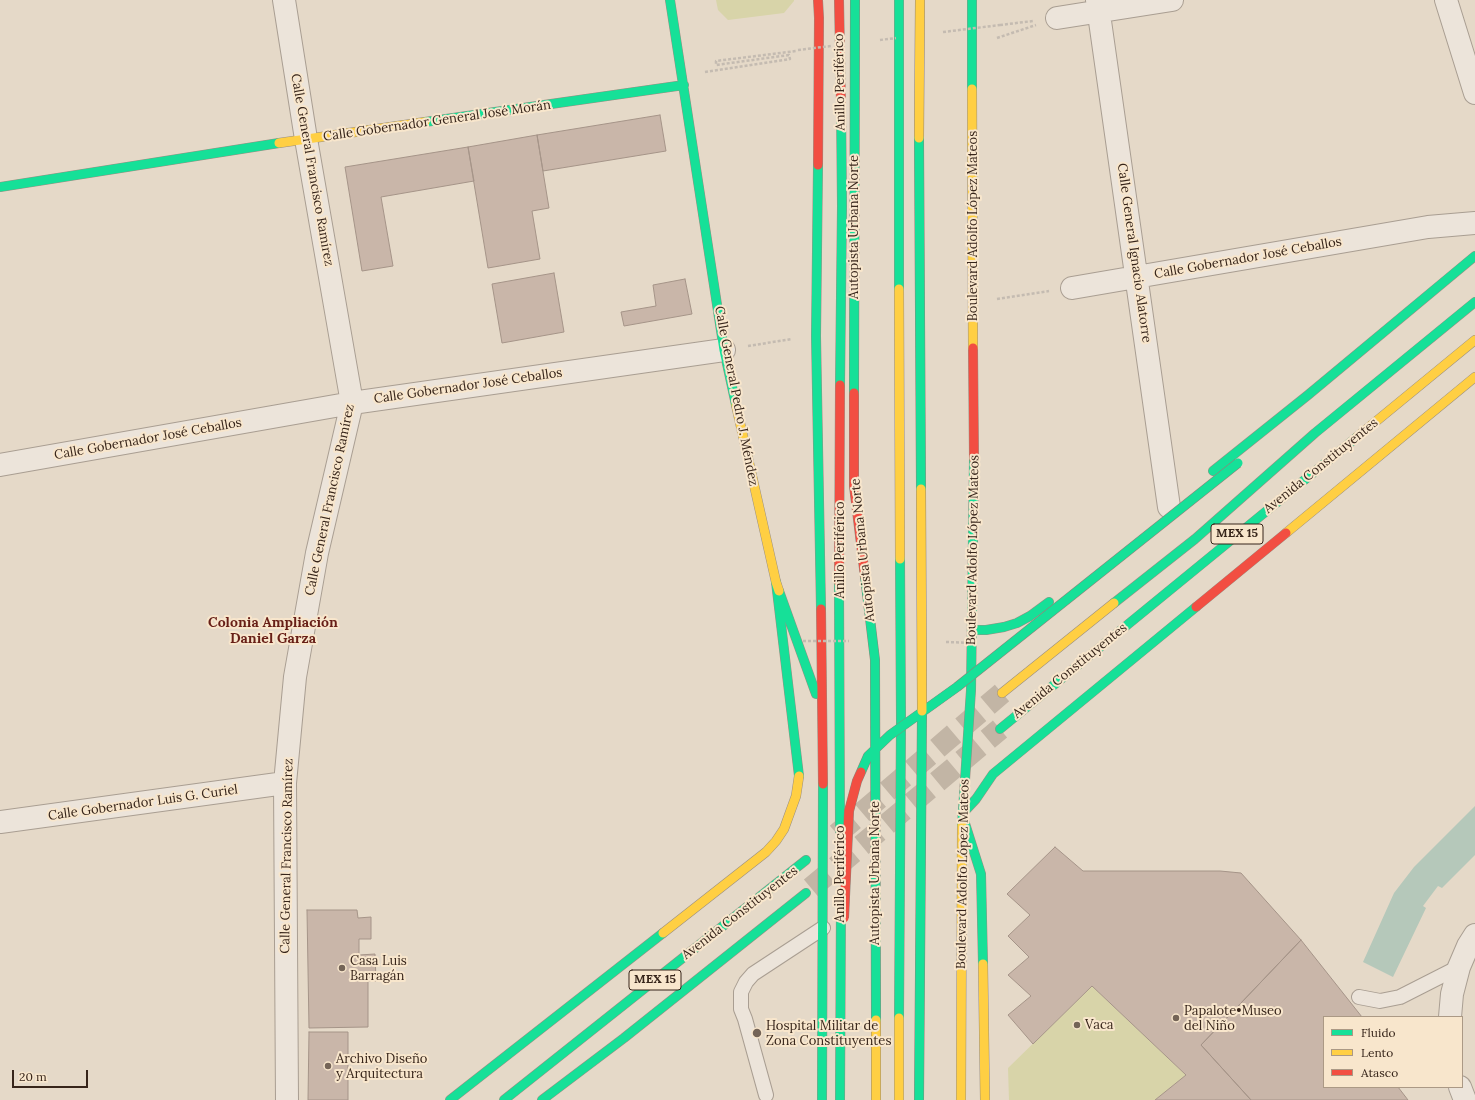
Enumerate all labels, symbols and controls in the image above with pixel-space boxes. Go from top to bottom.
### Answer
street label: Anillo Periférico [831,33,849,131]
street label: Calle General Francisco Ramírez [287,72,337,268]
street label: Calle Gobernador General José Morán [322,97,552,145]
street label: Boulevard Adolfo López Mateos [965,131,981,321]
street label: Autopista Urbana Norte [846,155,862,299]
street label: Calle General Ignacio Alatorre [1114,162,1154,344]
street label: Calle Gobernador José Ceballos [1153,234,1343,282]
street label: Calle General Pedro J. Méndez [711,305,761,487]
street label: Calle Gobernador José Ceballos [373,365,563,407]
street label: Calle General Francisco Ramírez [302,403,358,597]
street label: Calle Gobernador José Ceballos [53,415,243,463]
street label: Avenida Constituyentes [1261,415,1381,517]
street label: Boulevard Adolfo López Mateos [964,455,982,645]
street label: Autopista Urbana Norte [848,478,878,622]
street label: Anillo Periférico [832,502,848,598]
road number: MEX 15 [1211,524,1263,544]
district label: Colonia Ampliación Daniel Garza [208,615,338,648]
street label: Avenida Constituyentes [1010,620,1130,722]
street label: Calle General Francisco Ramírez [277,758,297,954]
street label: Boulevard Adolfo López Mateos [954,779,972,969]
street label: Calle Gobernador Luis G. Curiel [47,782,239,824]
street label: Autopista Urbana Norte [867,801,883,945]
street label: Anillo Periférico [832,826,848,922]
street label: Avenida Constituyentes [679,863,801,963]
place label: Casa Luis Barragán [350,953,407,984]
marker: Casa Luis Barragán [337,963,347,973]
road number: MEX 15 [629,970,681,990]
place label: Papalote•Museo del Niño [1184,1003,1282,1034]
marker: Papalote•Museo del Niño [1171,1013,1181,1023]
legend [1323,1016,1463,1088]
place label: Vaca [1085,1017,1113,1033]
place label: Hospital Militar de Zona Constituyentes [766,1018,891,1049]
marker: Vaca [1072,1020,1082,1030]
text: Fluido [1361,1025,1396,1040]
marker: Hospital Militar de Zona Constituyentes [751,1027,763,1039]
text: Lento [1361,1045,1393,1060]
place label: Archivo Diseño y Arquitectura [336,1051,427,1082]
marker: Archivo Diseño y Arquitectura [323,1061,333,1071]
scale bar [14,1062,90,1088]
text: Atasco [1361,1065,1398,1080]
text: 20 m [19,1069,47,1084]

